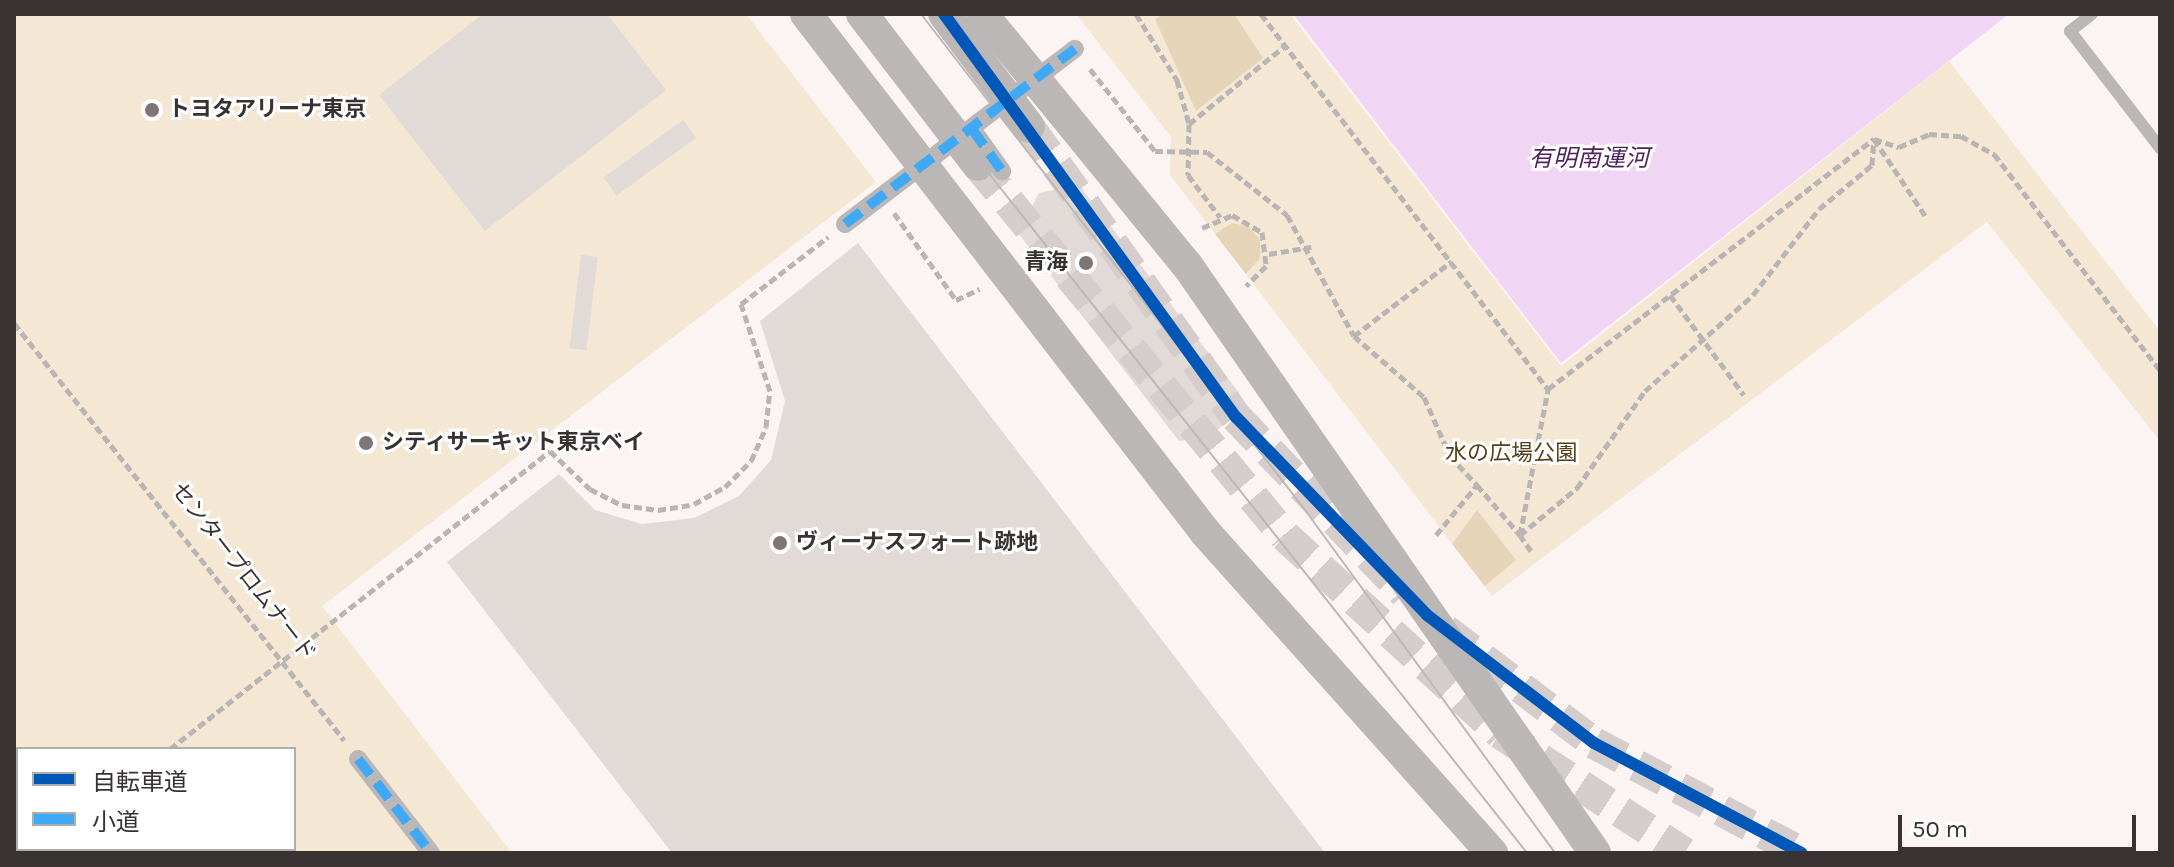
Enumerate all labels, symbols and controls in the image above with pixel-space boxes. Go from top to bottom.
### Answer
place label: トヨタアリーナ東京 [168,97,366,123]
marker: トヨタアリーナ東京 [143,101,161,119]
water label: 有明南運河 [1529,145,1649,173]
place label: 青海 [1024,250,1068,276]
marker: 青海 [1075,252,1097,274]
place label: シティサーキット東京ベイ [382,430,646,456]
marker: シティサーキット東京ベイ [357,434,375,452]
park label: 水の広場公園 [1445,441,1577,467]
street label: センタープロムナード [165,477,321,667]
place label: ヴィーナスフォート跡地 [796,530,1038,556]
marker: ヴィーナスフォート跡地 [771,534,789,552]
legend [16,747,296,851]
text: 自転車道 [92,768,188,796]
scale bar [1902,799,2140,849]
text: 小道 [92,808,140,836]
text: 50 m [1912,815,1968,843]

